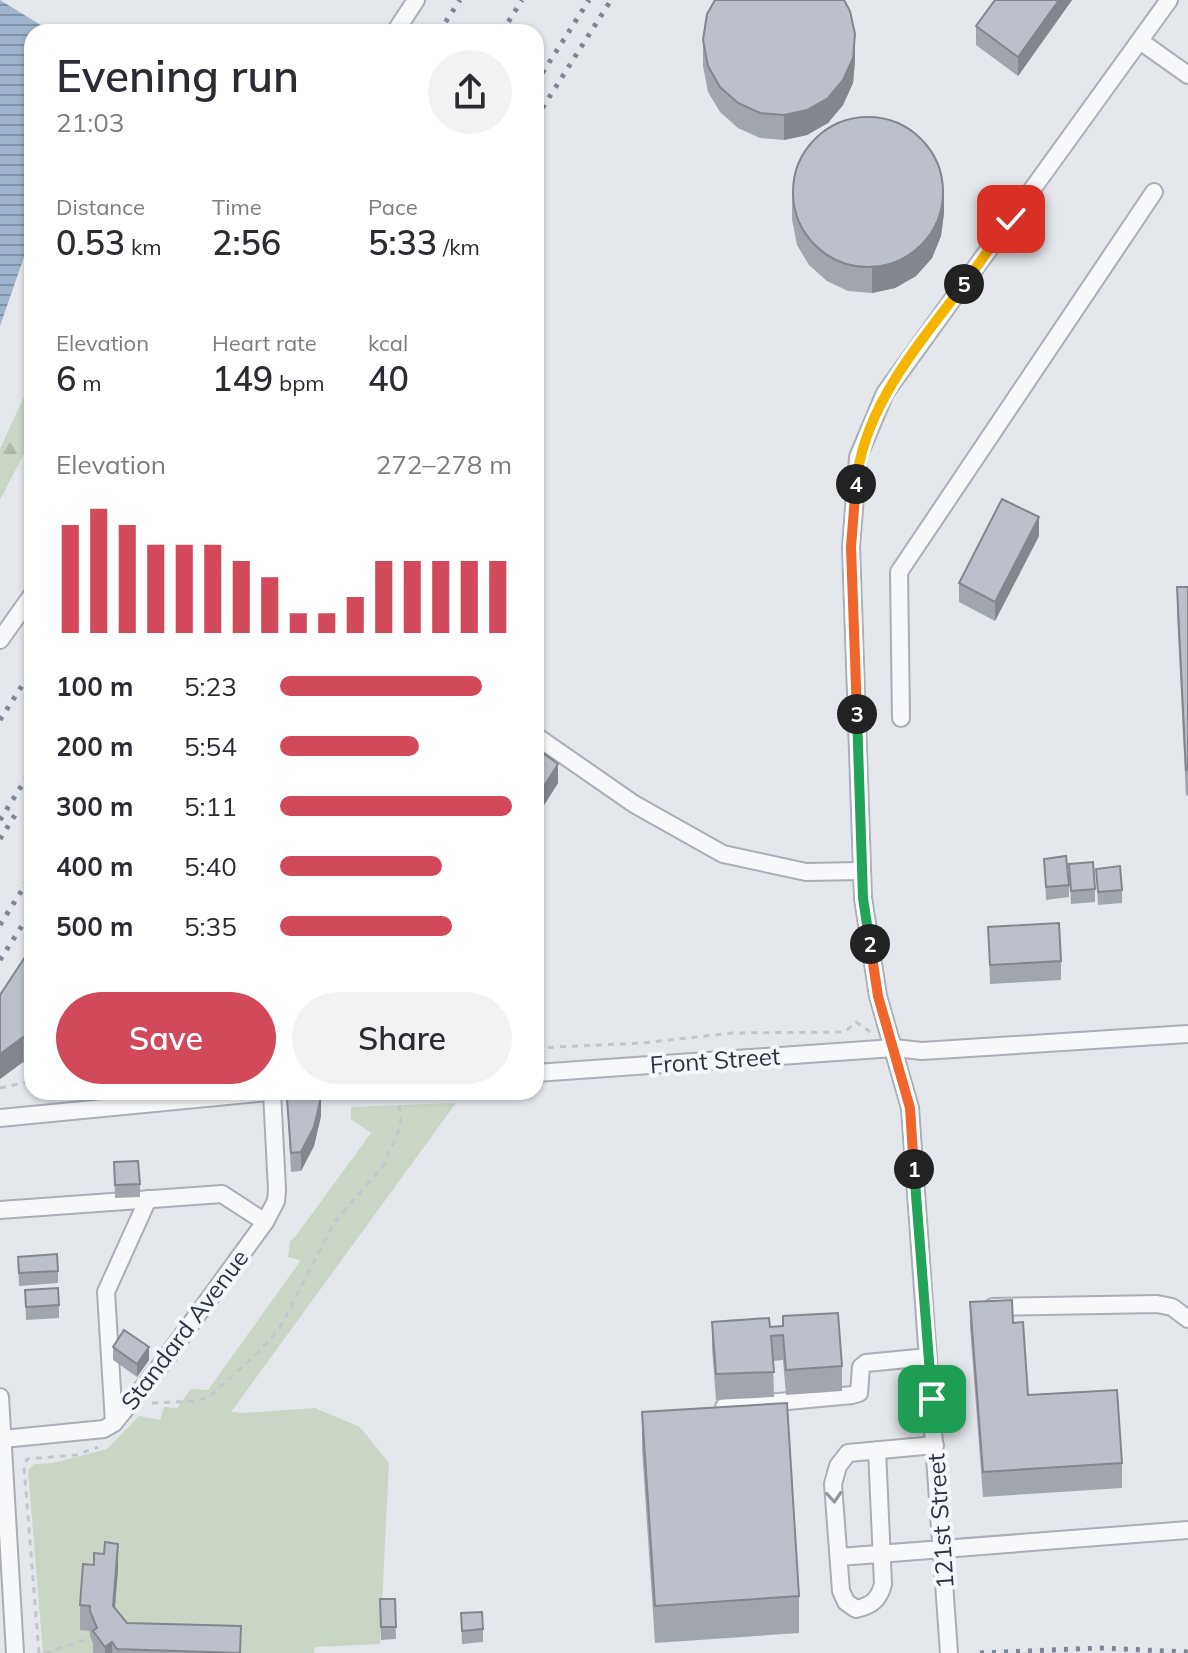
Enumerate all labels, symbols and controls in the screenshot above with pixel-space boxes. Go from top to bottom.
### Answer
text: Evening run [56,48,299,103]
button: share [428,50,512,134]
text: 21:03 [56,106,124,139]
pin [977,185,1045,253]
text: Distance [56,193,145,221]
text: Time [212,193,262,221]
text: Pace [368,193,418,221]
icon: check [989,197,1033,241]
text: 0.53 [56,221,125,264]
text: 2:56 [212,221,281,264]
text: 5:33 [368,221,437,264]
text: km [125,233,162,261]
text: /km [437,233,480,261]
pin: 5 [944,264,984,304]
text: 5 [957,270,971,298]
text: Elevation [56,329,149,357]
text: Heart rate [212,329,317,357]
text: kcal [368,329,408,357]
text: 6 [56,357,76,400]
text: 149 [212,357,273,400]
text: 40 [368,357,409,400]
text: m [76,369,101,397]
text: bpm [273,369,325,397]
text: Elevation [56,448,166,481]
text: 272–278 m [376,448,512,481]
pin: 4 [836,464,876,504]
text: 4 [849,470,863,498]
text: 100 m [56,670,133,703]
text: 5:23 [184,670,237,703]
pin: 3 [837,694,877,734]
text: 3 [850,700,864,728]
text: 200 m [56,730,133,763]
text: 5:54 [184,730,237,763]
text: 300 m [56,790,133,823]
text: 5:11 [184,790,237,823]
text: 400 m [56,850,133,883]
text: 5:40 [184,850,237,883]
text: 500 m [56,910,133,943]
text: 5:35 [184,910,237,943]
pin: 2 [850,924,890,964]
text: 2 [863,930,877,958]
button: Save [56,992,276,1084]
button: Share [292,992,512,1084]
street label: Front Street [649,1040,781,1080]
pin: 1 [894,1149,934,1189]
text: 1 [907,1155,921,1183]
street label: Standard Avenue [114,1243,254,1416]
pin [898,1365,966,1433]
icon: arrive [910,1377,954,1421]
street label: 121st Street [920,1452,960,1590]
one-way arrow [825,1491,842,1504]

